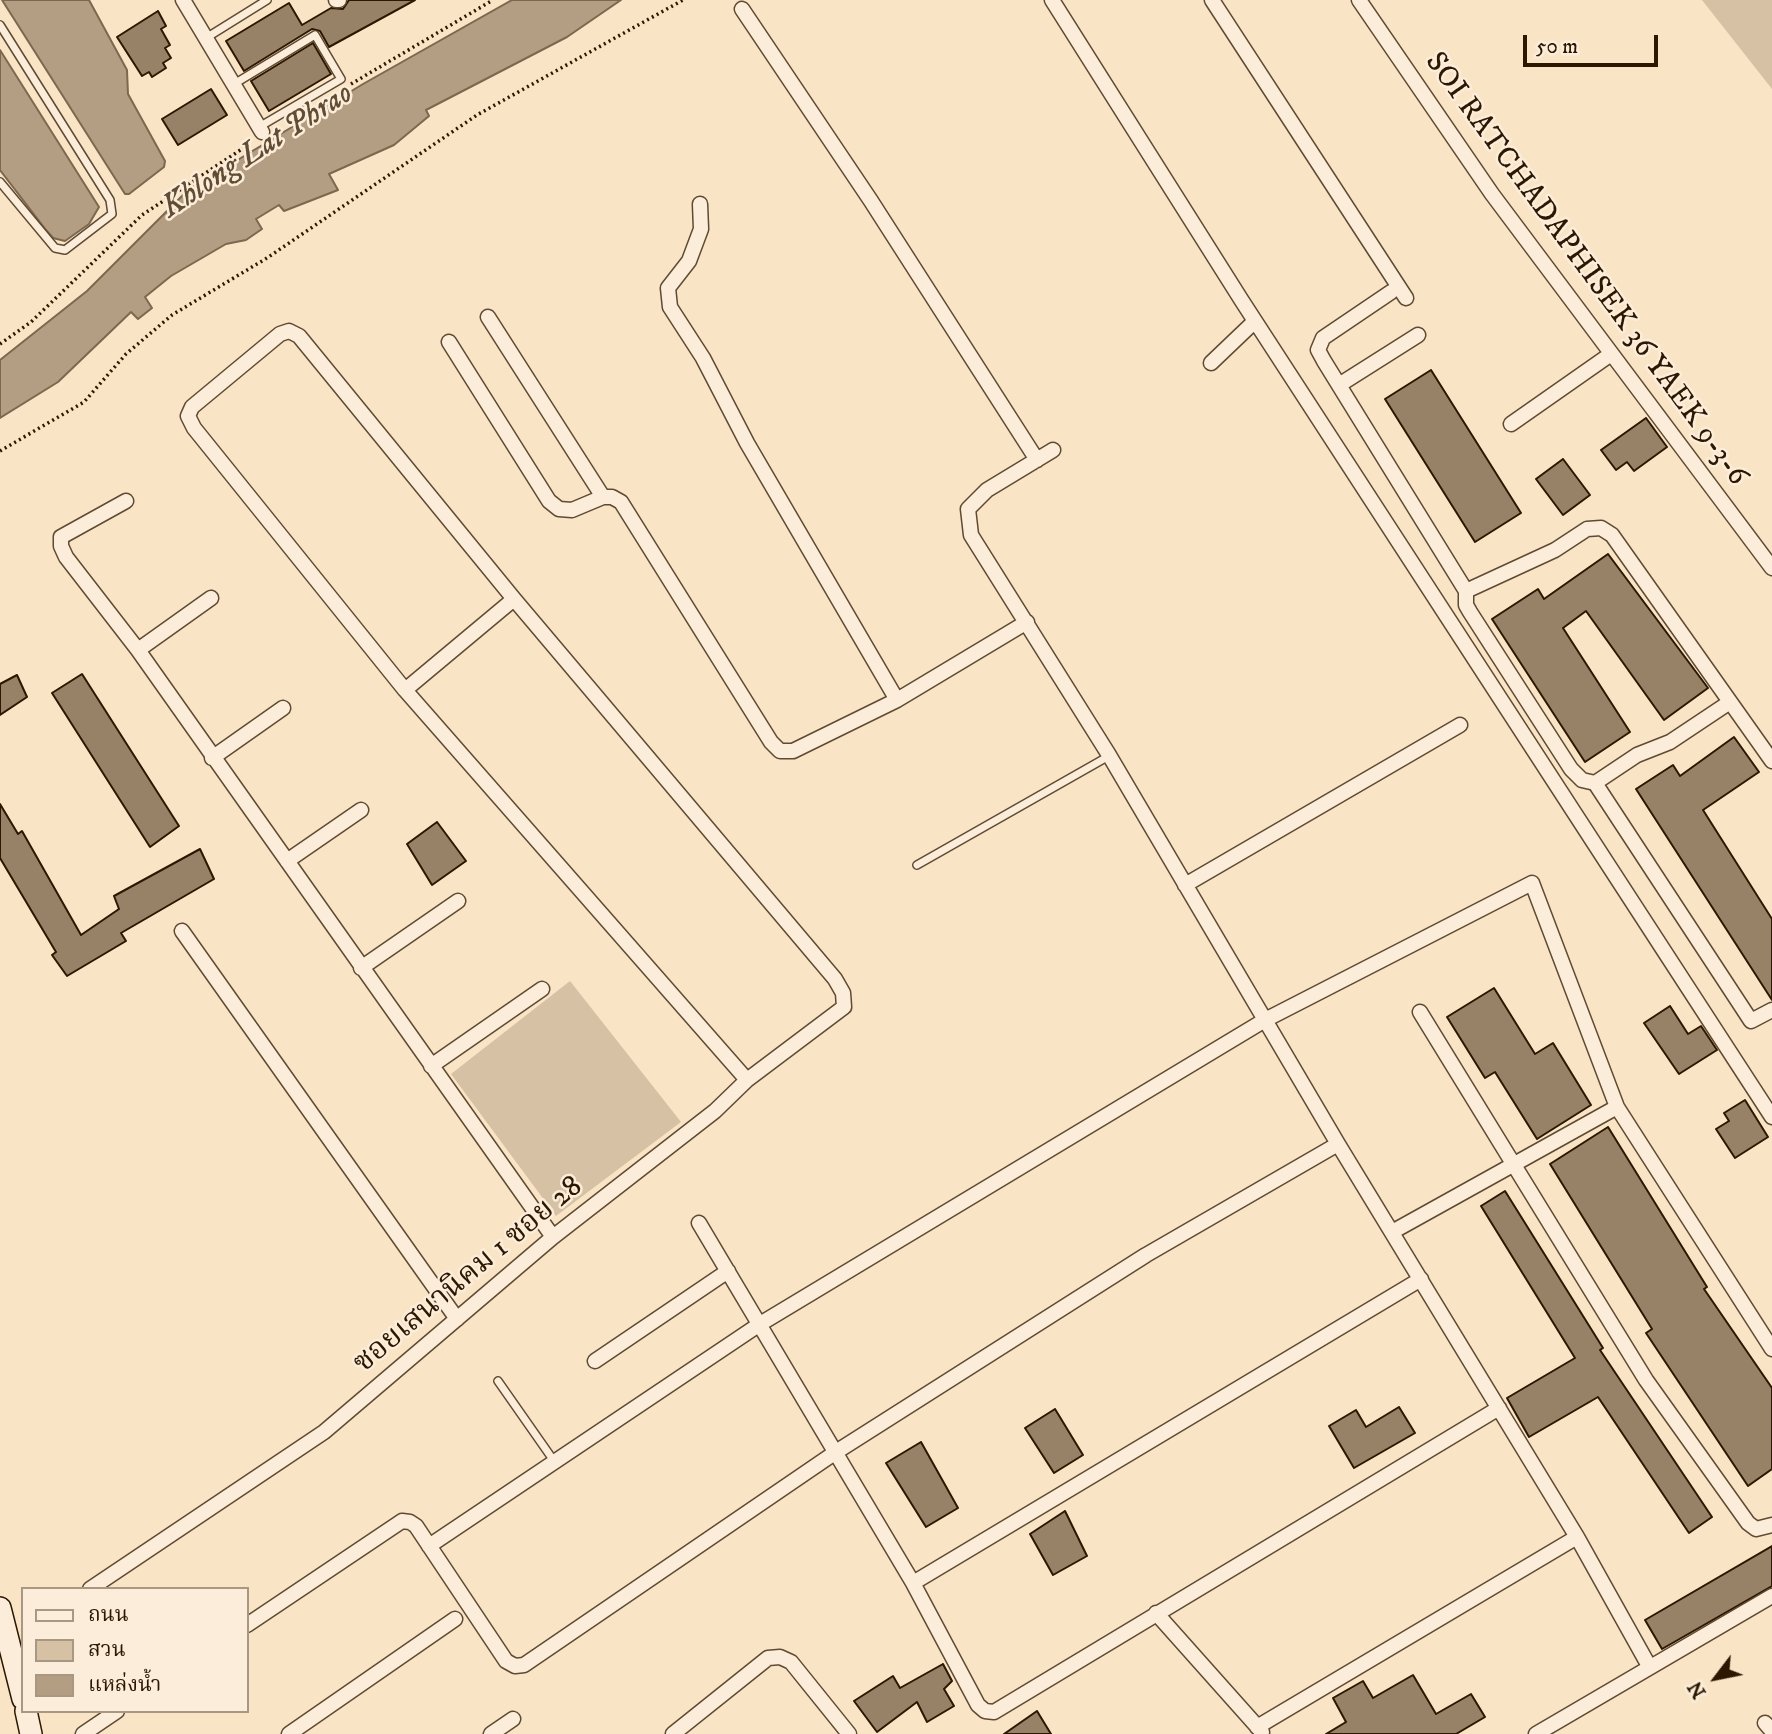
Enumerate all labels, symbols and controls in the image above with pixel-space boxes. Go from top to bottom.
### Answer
scale bar [1527,21,1662,65]
text: 50 m [1536,34,1578,60]
street label: SOI RATCHADAPHISEK 36 YAEK 9-3-6 [1416,46,1754,494]
water label: Khlong Lat Phrao [155,76,361,228]
street label: ซอยเสนานิคม 1 ซอย 28 [347,1170,591,1382]
legend [21,1587,248,1713]
text: ถนน [88,1602,129,1628]
text: สวน [88,1637,126,1663]
north arrow [1681,1643,1751,1713]
text: แหล่งน้ำ [88,1672,161,1698]
text: N [1684,1677,1712,1702]

